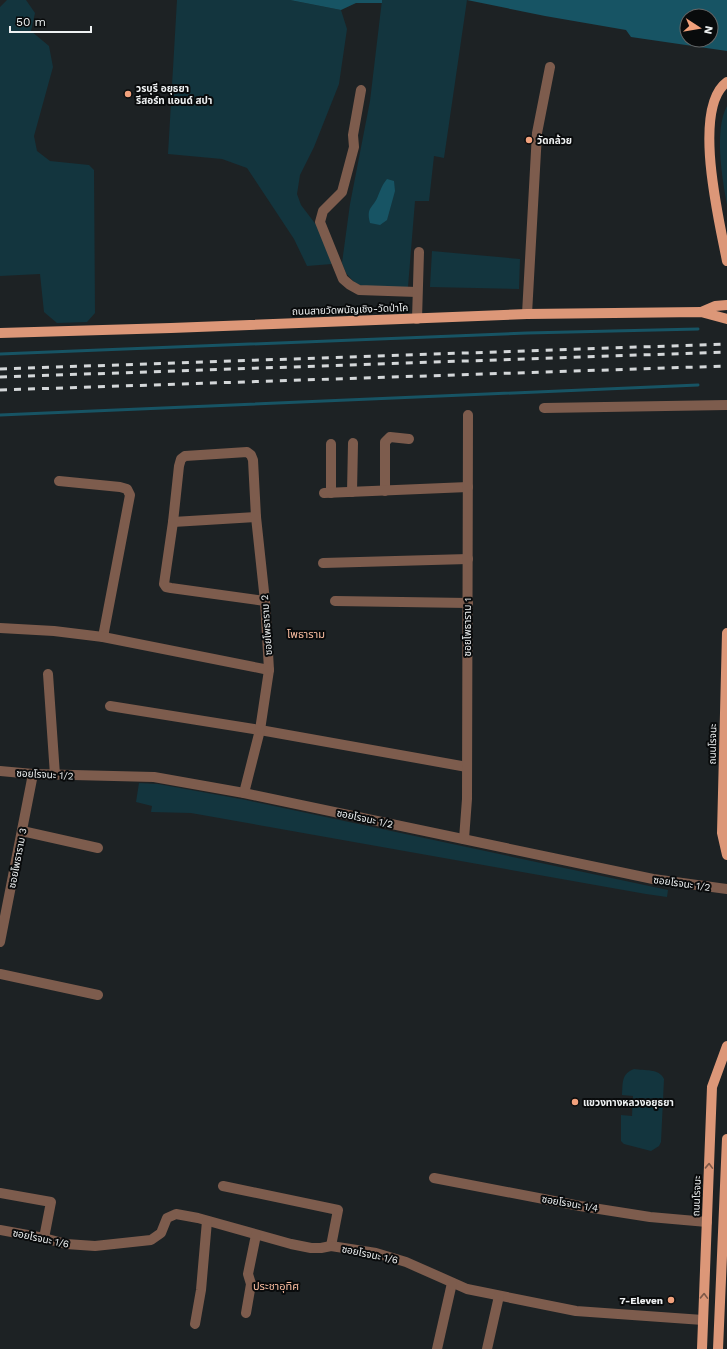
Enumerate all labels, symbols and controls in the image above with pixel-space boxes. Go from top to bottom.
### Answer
scale bar [10,8,91,34]
north arrow [679,8,719,48]
text: 50 m [16,15,46,29]
text: N [701,25,715,35]
place label: วรบุรี อยุธยา รีสอร์ท แอนด์ สปา [135,83,212,106]
marker: วรบุรี อยุธยา รีสอร์ท แอนด์ สปา [123,89,133,99]
place label: วัดกล้วย [537,134,572,146]
marker: วัดกล้วย [524,135,534,145]
street label: ถนนสายวัดพนัญเชิง-วัดป่าโค [292,302,408,317]
street label: ซอยโพธาราม 2 [259,594,274,656]
street label: ซอยโพธาราม 1 [462,598,473,656]
district label: โพธาราม [287,628,325,641]
street label: ถนนโรจนะ [707,723,718,765]
street label: ซอยโรจนะ 1/2 [16,768,74,781]
street label: ซอยโรจนะ 1/2 [336,807,394,830]
street label: ซอยโพธาราม 3 [6,827,29,889]
street label: ซอยโรจนะ 1/2 [653,874,711,893]
marker: แขวงทางหลวงอยุธยา [570,1097,580,1107]
place label: แขวงทางหลวงอยุธยา [583,1097,674,1109]
one-way arrow [705,1163,713,1169]
street label: ถนนโรจนะ [690,1175,703,1217]
street label: ซอยโรจนะ 1/4 [541,1193,599,1214]
street label: ซอยโรจนะ 1/6 [12,1227,70,1250]
street label: ซอยโรจนะ 1/6 [341,1243,399,1266]
district label: ประชาอุทิศ [253,1280,299,1293]
one-way arrow [700,1293,708,1299]
place label: 7-Eleven [619,1295,663,1306]
marker: 7-Eleven [666,1295,676,1305]

